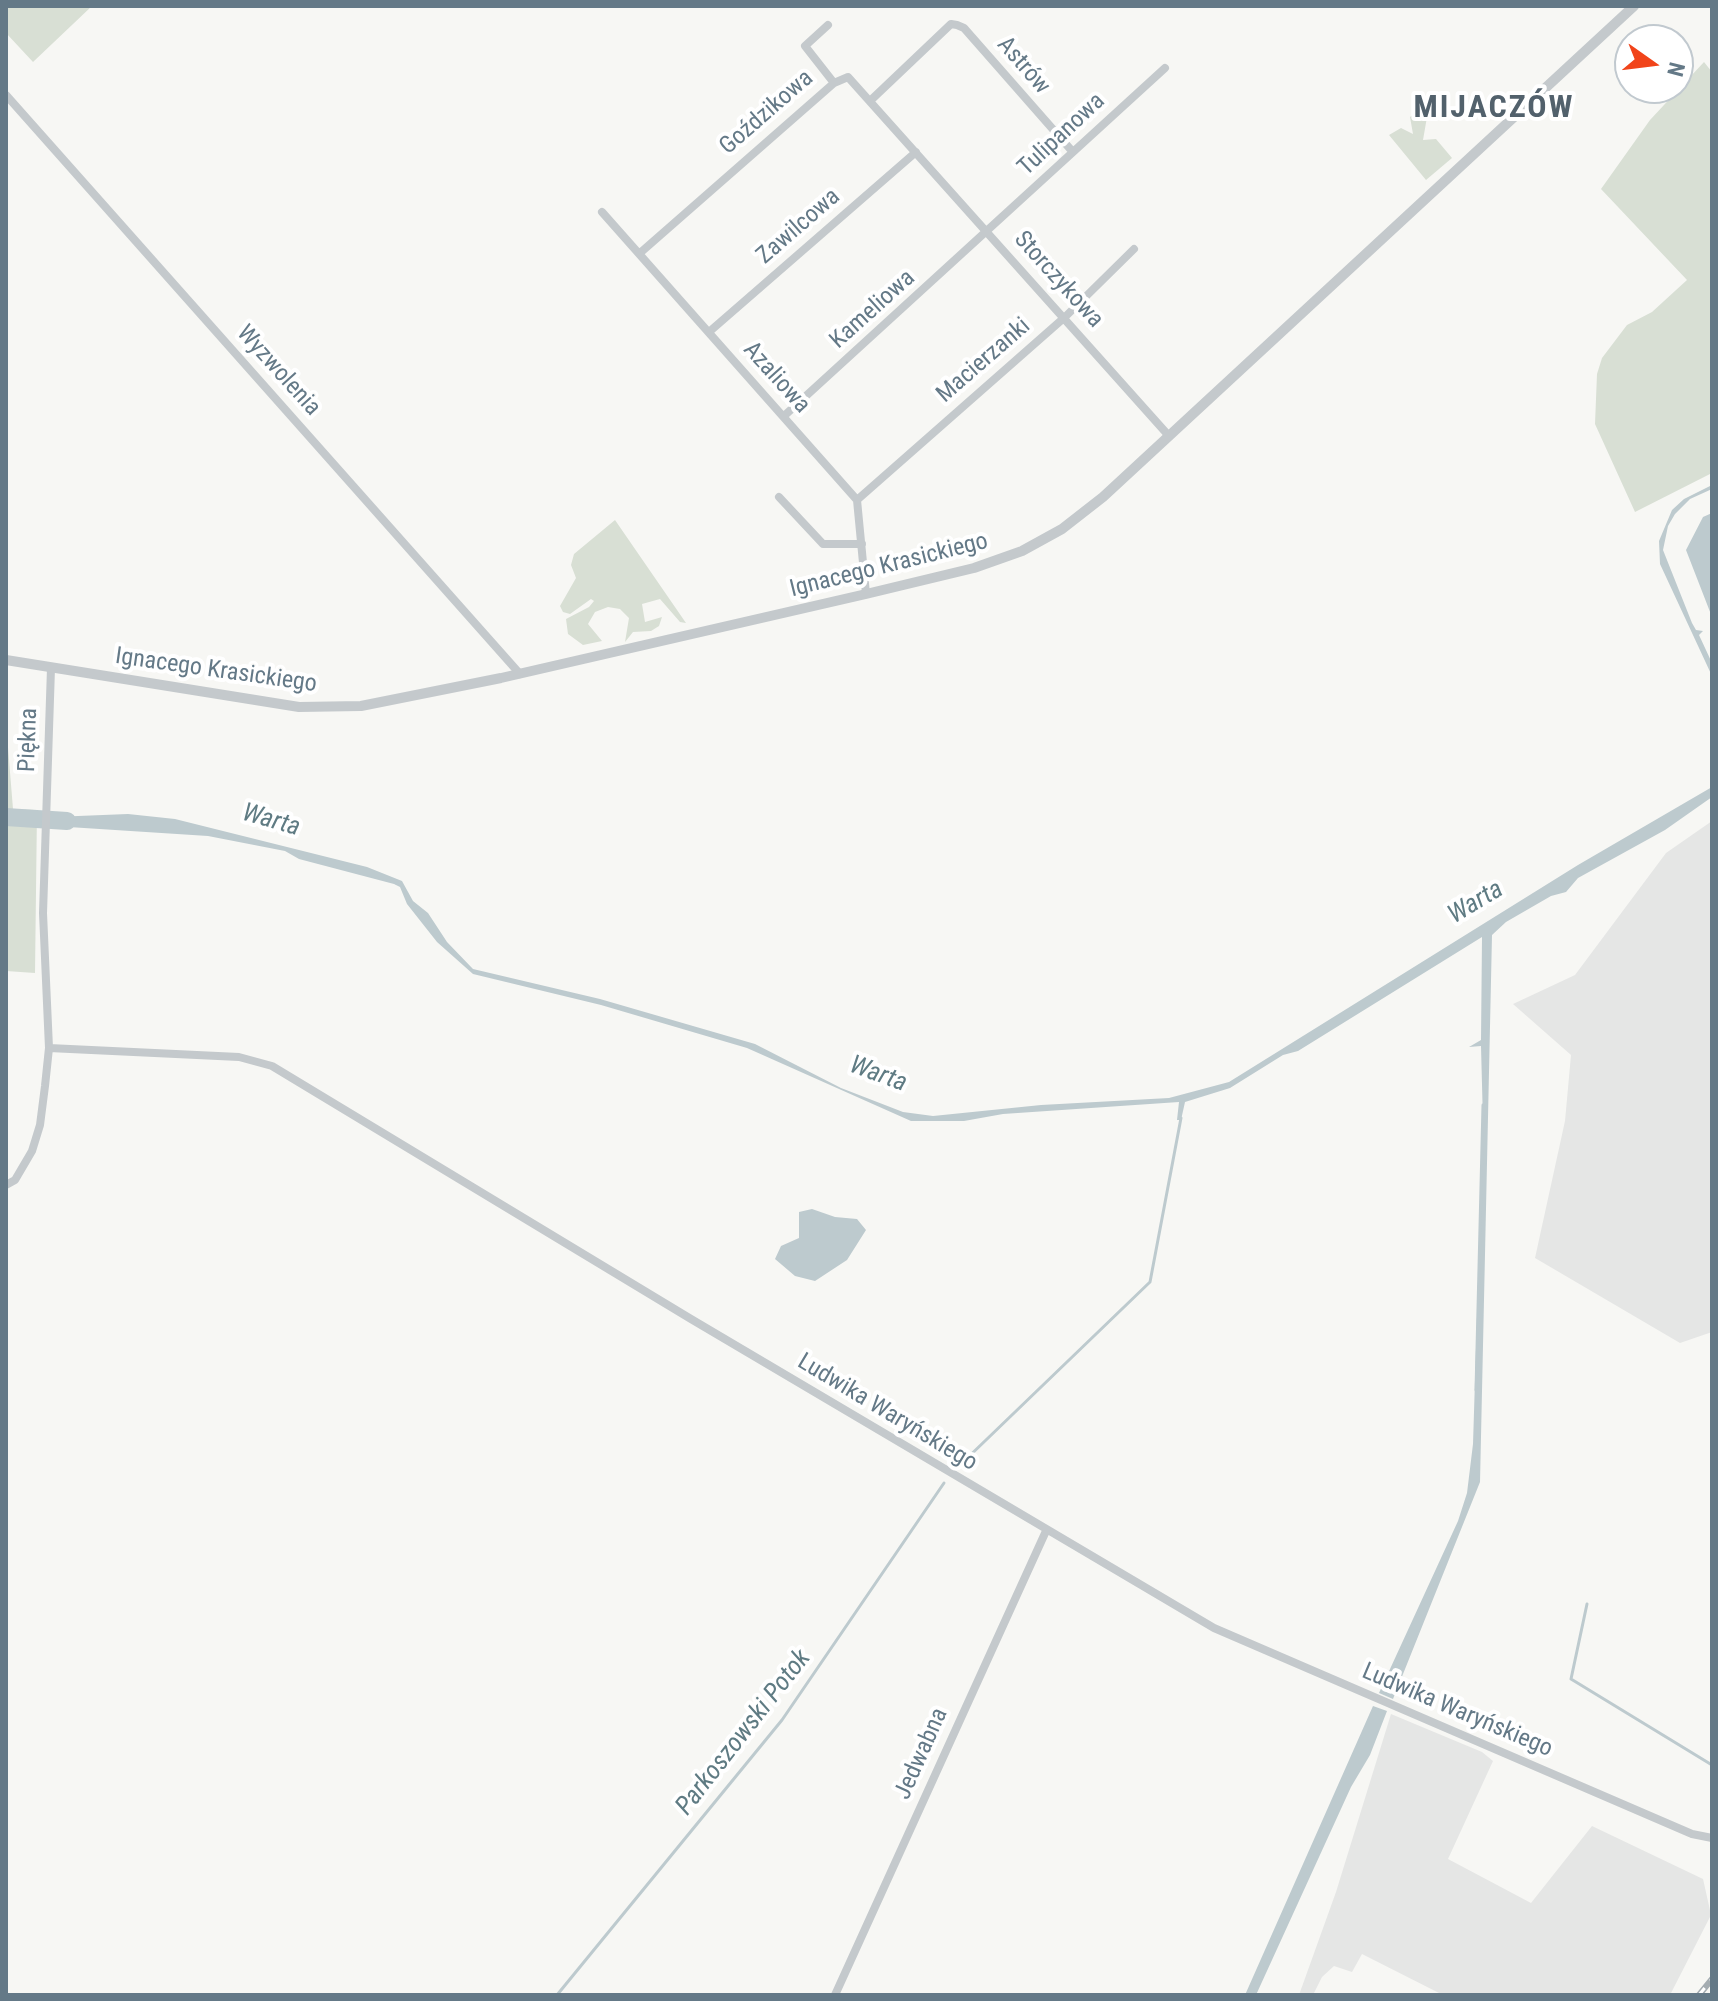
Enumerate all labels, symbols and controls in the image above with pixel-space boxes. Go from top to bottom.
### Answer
north arrow [1614,24,1694,104]
street label: Astrów [990,31,1056,101]
text: N [1662,60,1690,79]
street label: Goździkowa [714,65,820,161]
street label: Tulipanowa [1013,88,1111,182]
district label: MIJACZÓW [1413,90,1575,128]
street label: Zawilcowa [751,183,847,271]
street label: Storczykowa [1007,226,1109,334]
street label: Kameliowa [825,264,921,356]
street label: Macierzanki [931,312,1037,410]
street label: Wyzwolenia [230,320,326,422]
street label: Azaliowa [736,336,816,420]
street label: Ignacego Krasickiego [787,527,991,605]
street label: Ignacego Krasickiego [113,643,319,699]
street label: Piękna [13,708,45,772]
water label: Warta [238,798,304,844]
water label: Warta [1443,875,1509,931]
water label: Warta [845,1050,911,1100]
street label: Ludwika Waryńskiego [792,1348,982,1478]
water label: Parkoszowski Potok [670,1644,818,1822]
street label: Ludwika Waryńskiego [1357,1658,1557,1764]
street label: Jedwabna [889,1704,955,1804]

